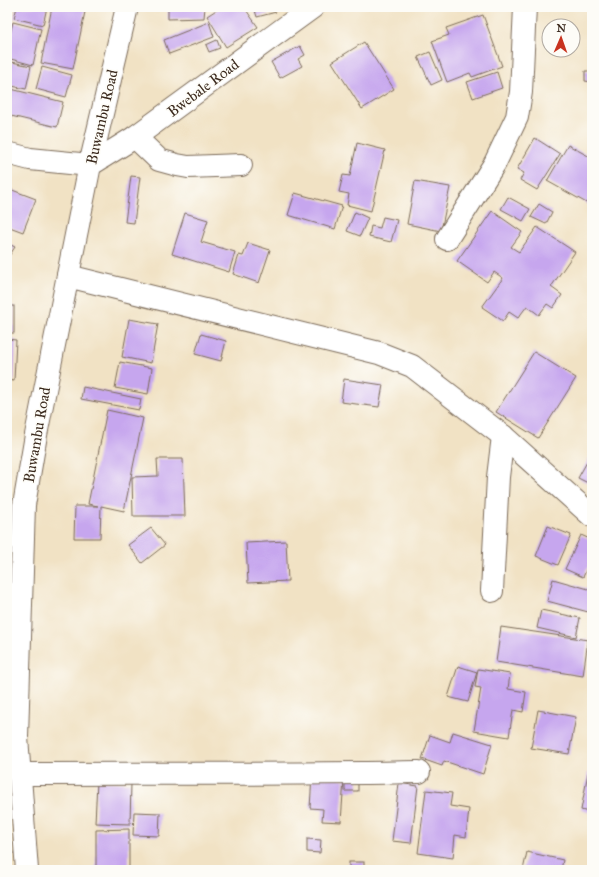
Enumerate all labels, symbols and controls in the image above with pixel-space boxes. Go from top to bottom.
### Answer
north arrow [541,18,581,58]
text: N [556,22,567,35]
street label: Bwebale Road [164,55,243,121]
street label: Buwambu Road [82,67,122,166]
street label: Buwambu Road [20,385,54,484]

